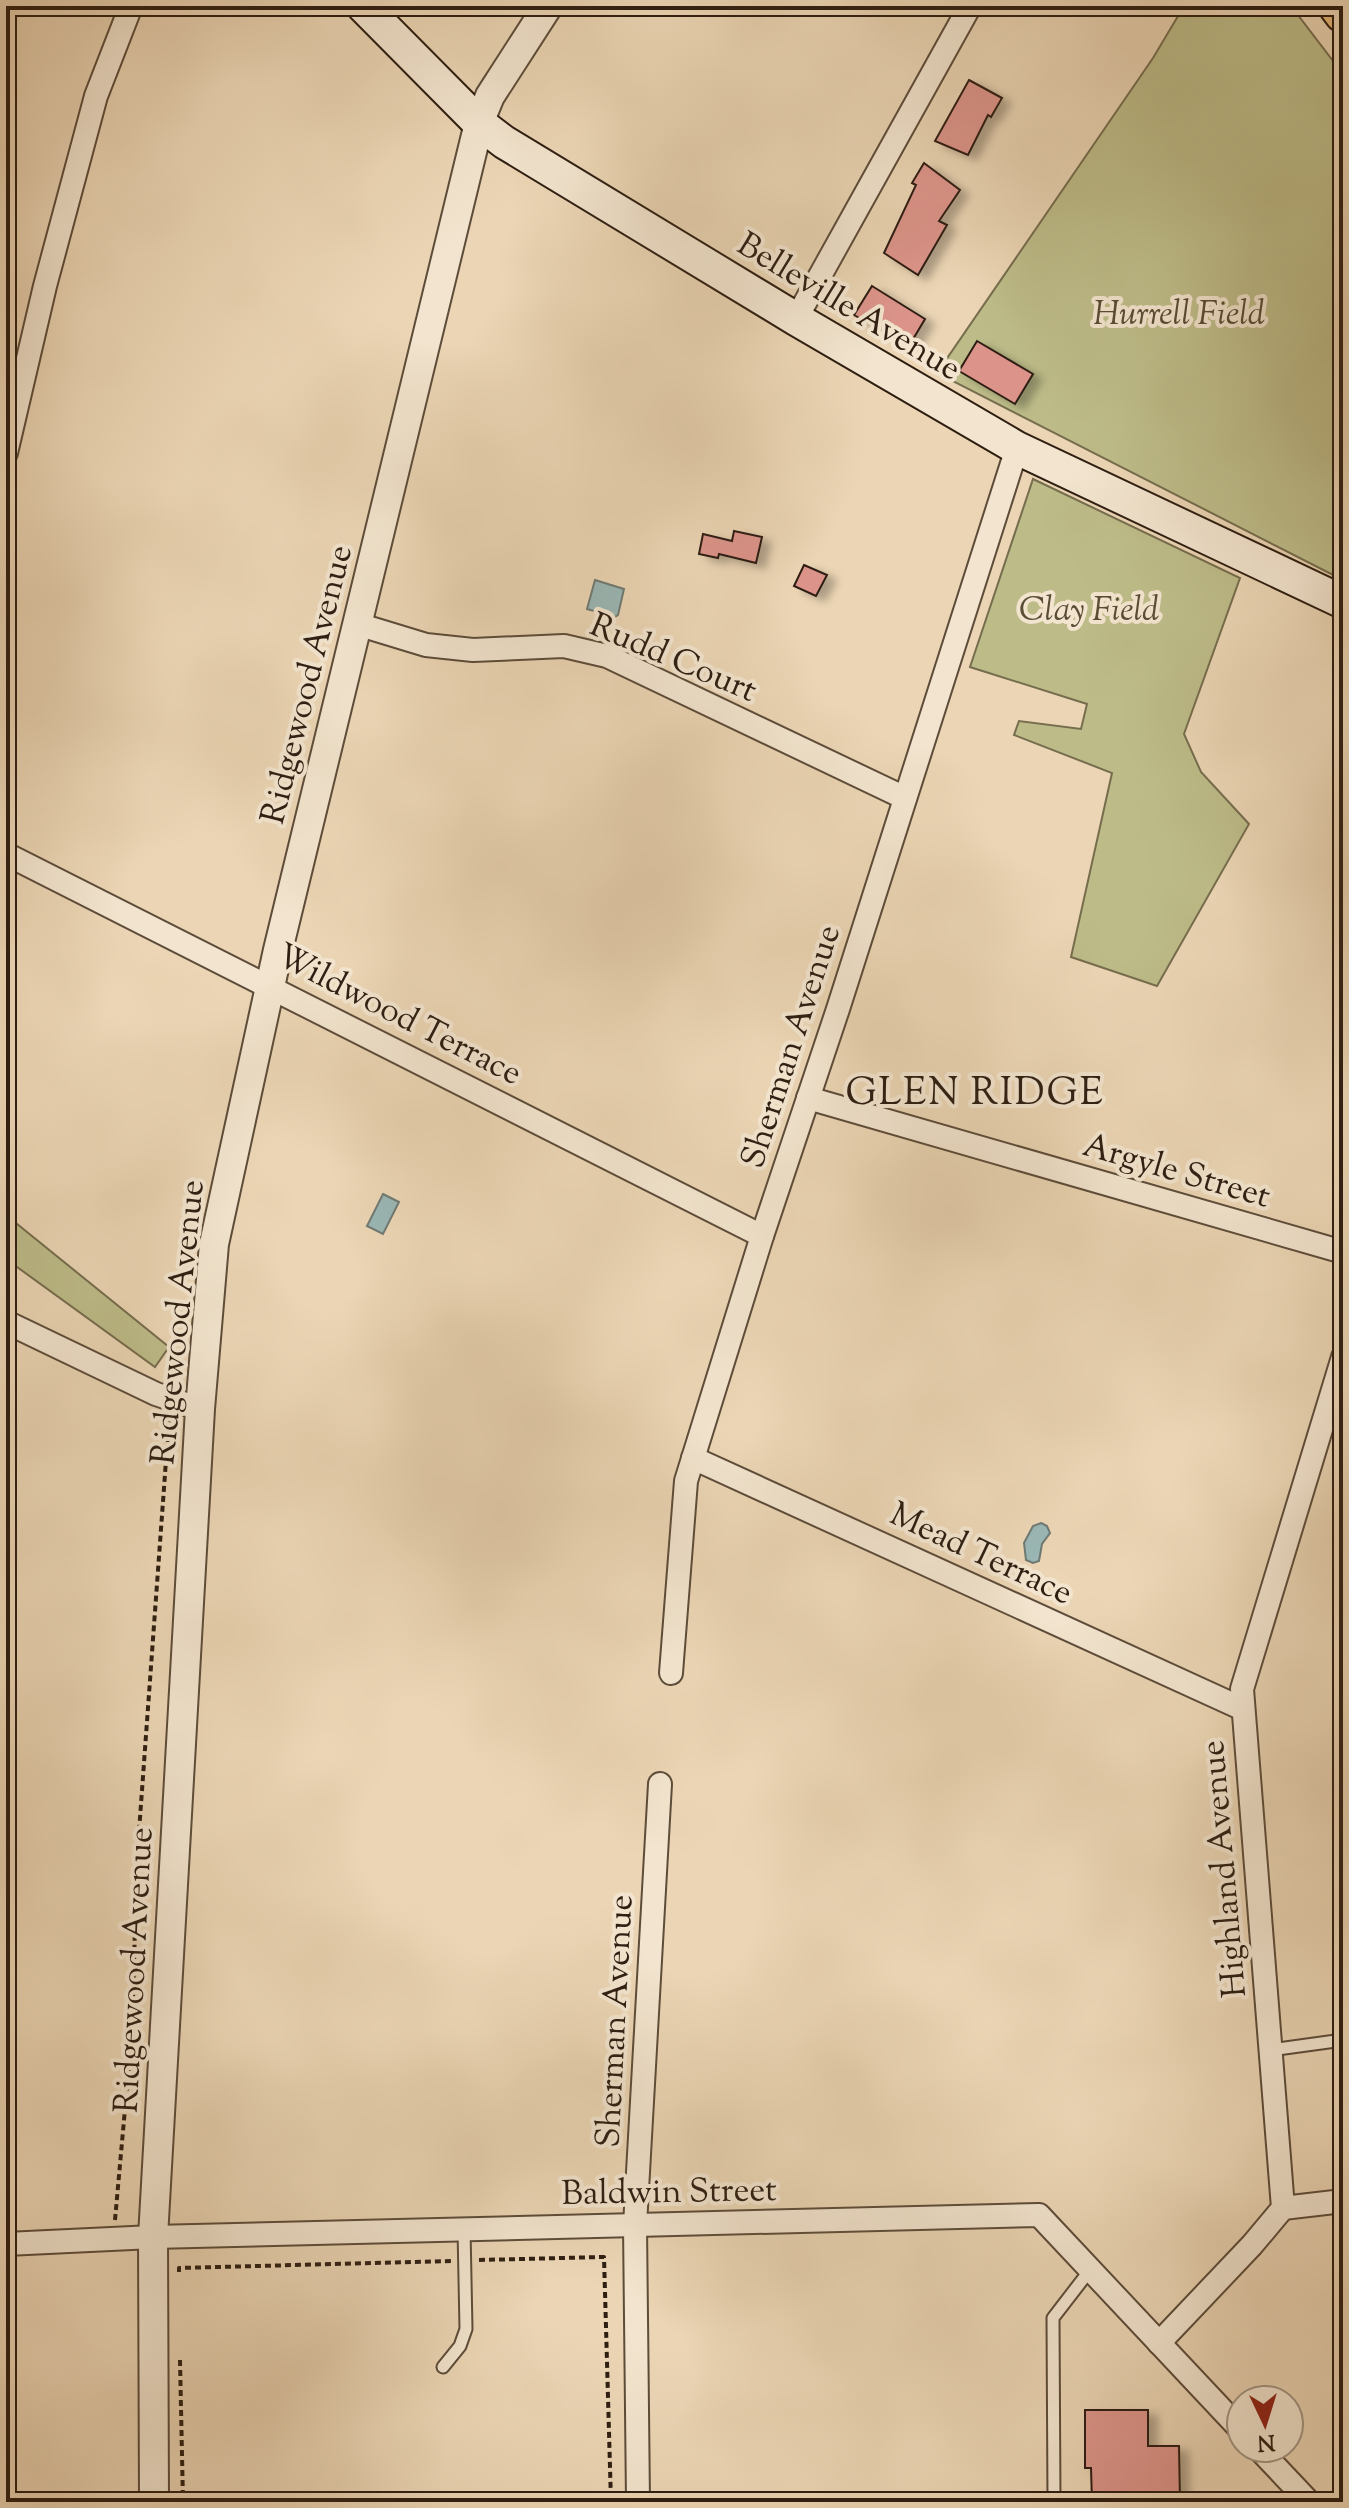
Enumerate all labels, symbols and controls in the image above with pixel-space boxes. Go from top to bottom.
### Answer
street label: Belleville Avenue [727,222,970,394]
park label: Hurrell Field [1093,291,1265,340]
street label: Ridgewood Avenue [250,540,367,830]
park label: Clay Field [1019,587,1159,636]
street label: Rudd Court [581,602,764,717]
street label: Sherman Avenue [730,919,855,1175]
street label: Wildwood Terrace [267,933,530,1099]
district label: GLEN RIDGE [845,1068,1105,1122]
street label: Argyle Street [1076,1122,1276,1223]
street label: Ridgewood Avenue [140,1177,219,1467]
street label: Mead Terrace [881,1491,1080,1619]
street label: Highland Avenue [1190,1738,1261,1999]
street label: Ridgewood Avenue [104,1826,167,2114]
street label: Sherman Avenue [585,1893,648,2149]
street label: Baldwin Street [561,2167,778,2220]
north arrow [1225,2384,1305,2464]
text: N [1256,2424,1276,2458]

